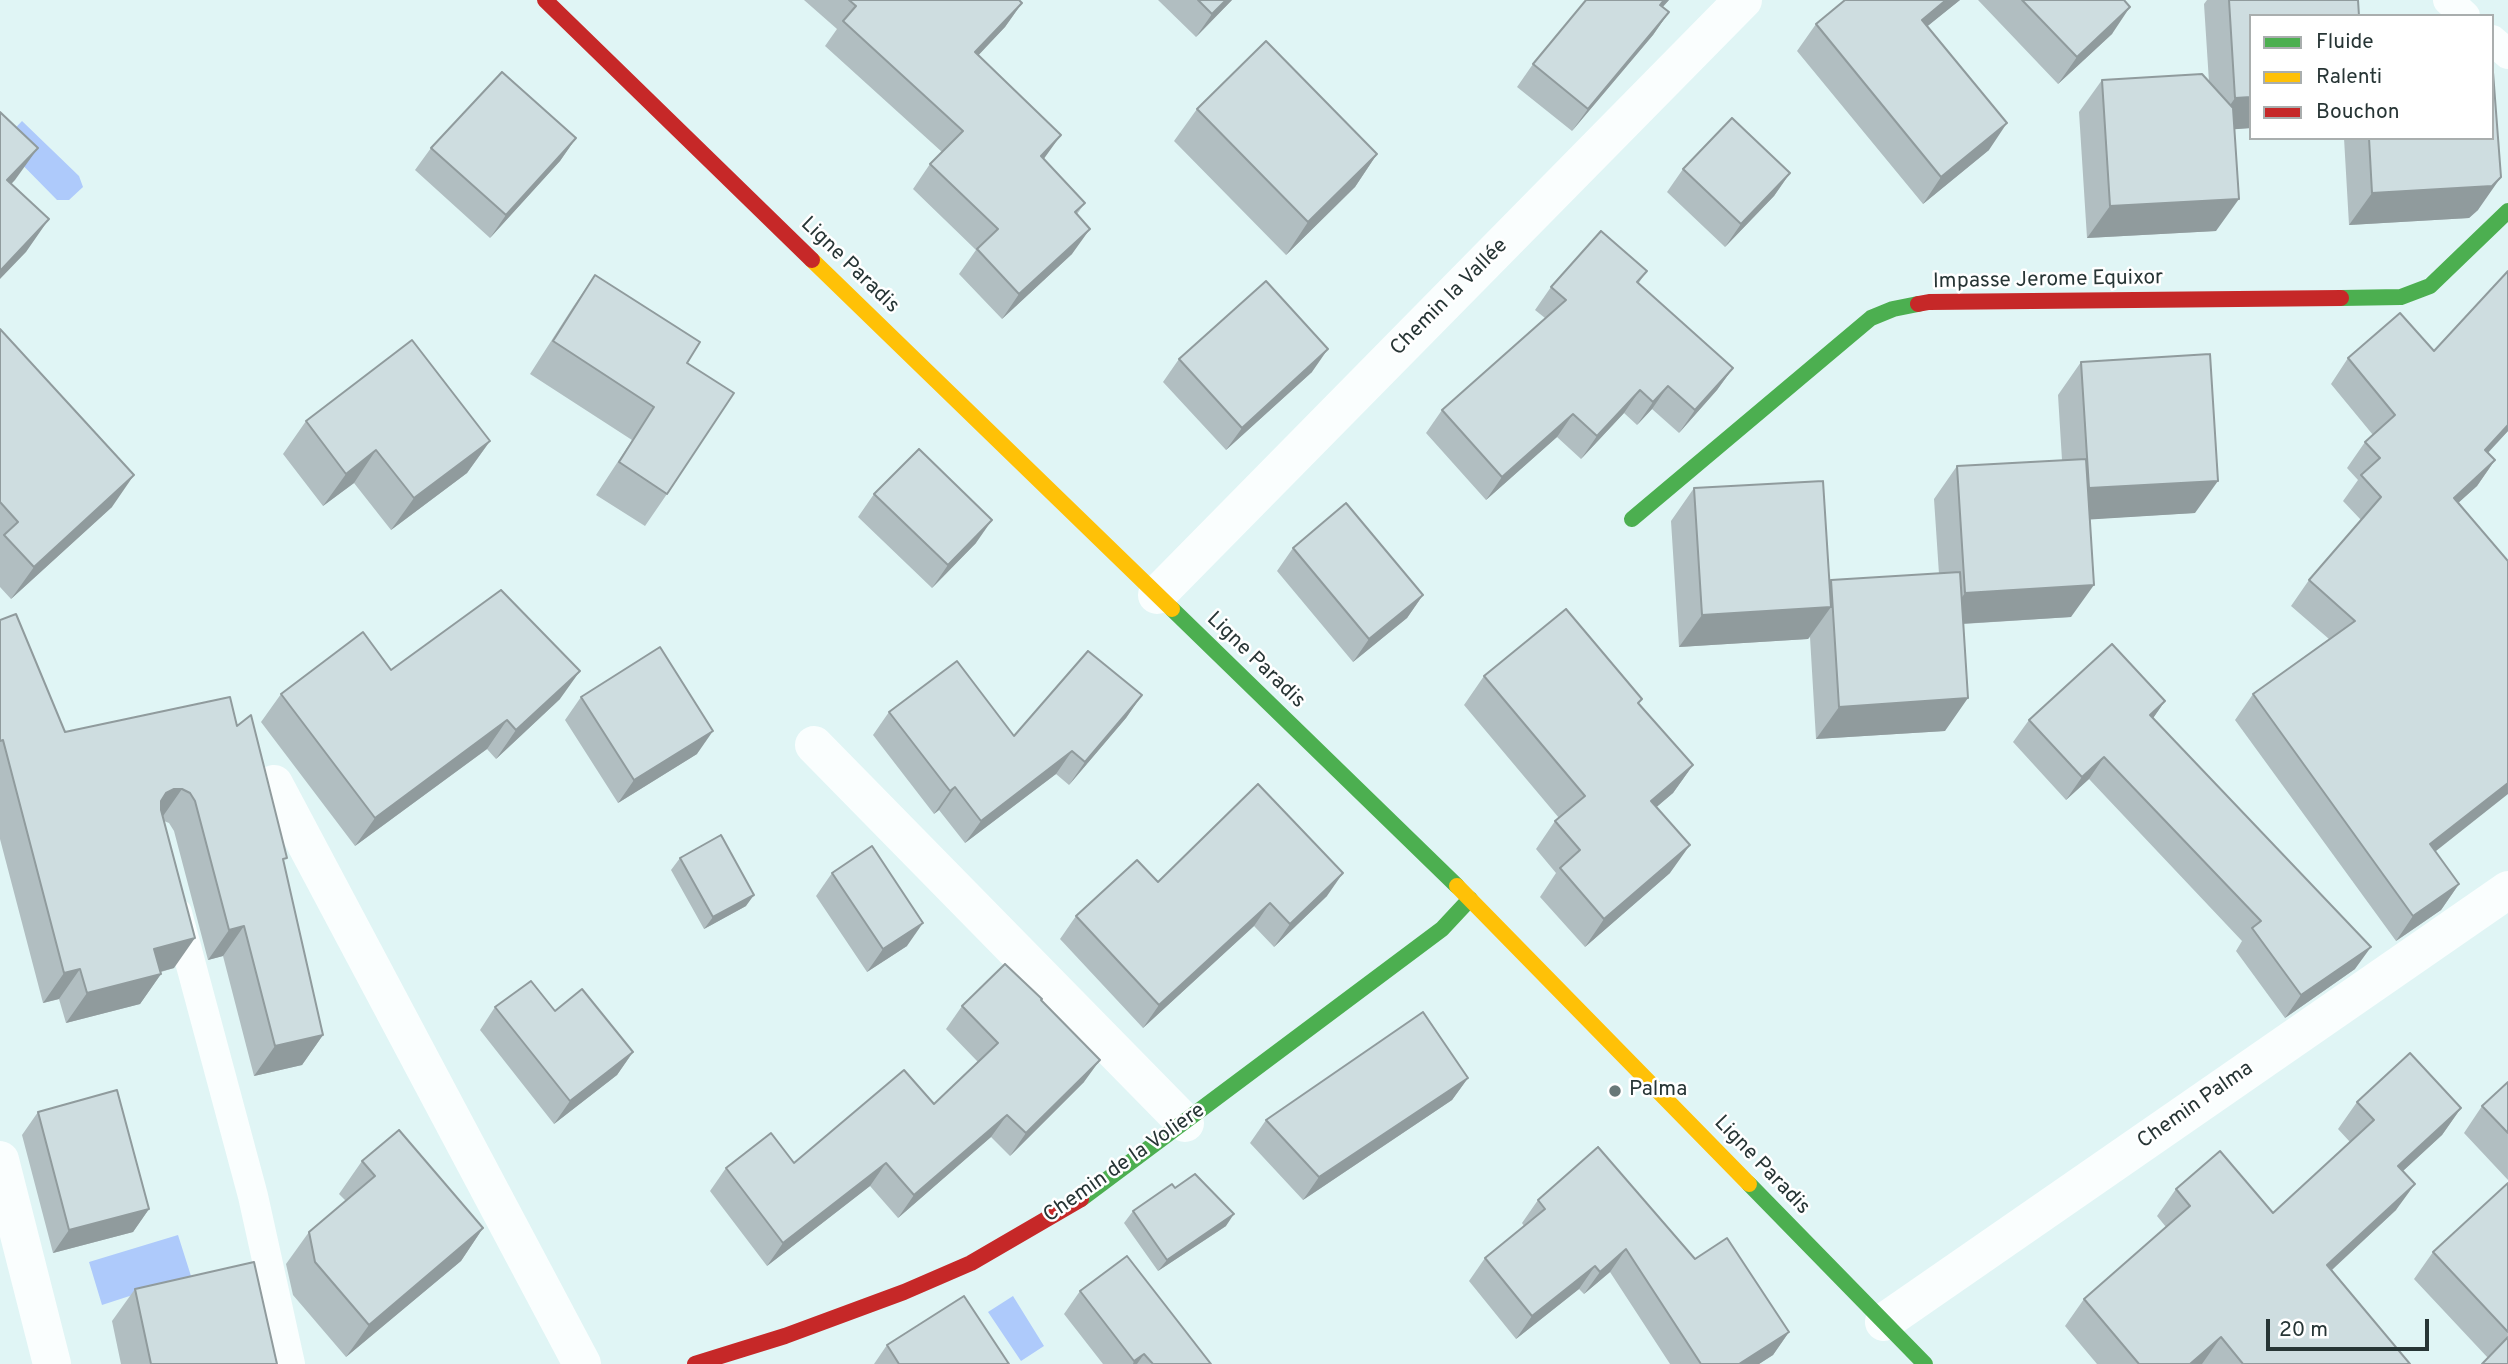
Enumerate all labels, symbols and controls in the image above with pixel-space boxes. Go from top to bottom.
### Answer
legend [2249,14,2494,140]
text: Fluide [2316,29,2374,56]
text: Ralenti [2316,64,2382,91]
text: Bouchon [2316,99,2399,126]
street label: Ligne Paradis [794,213,904,319]
street label: Chemin la Vallée [1386,234,1514,362]
street label: Impasse Jerome Equixor [1933,266,2163,296]
street label: Ligne Paradis [1200,608,1310,714]
street label: Chemin Palma [2133,1057,2259,1155]
place label: Palma [1629,1078,1687,1104]
marker: Palma [1607,1083,1623,1099]
street label: Chemin de la Voliere [1039,1099,1211,1229]
street label: Ligne Paradis [1708,1111,1814,1221]
scale bar [2270,1304,2433,1348]
text: 20 m [2279,1317,2328,1344]

